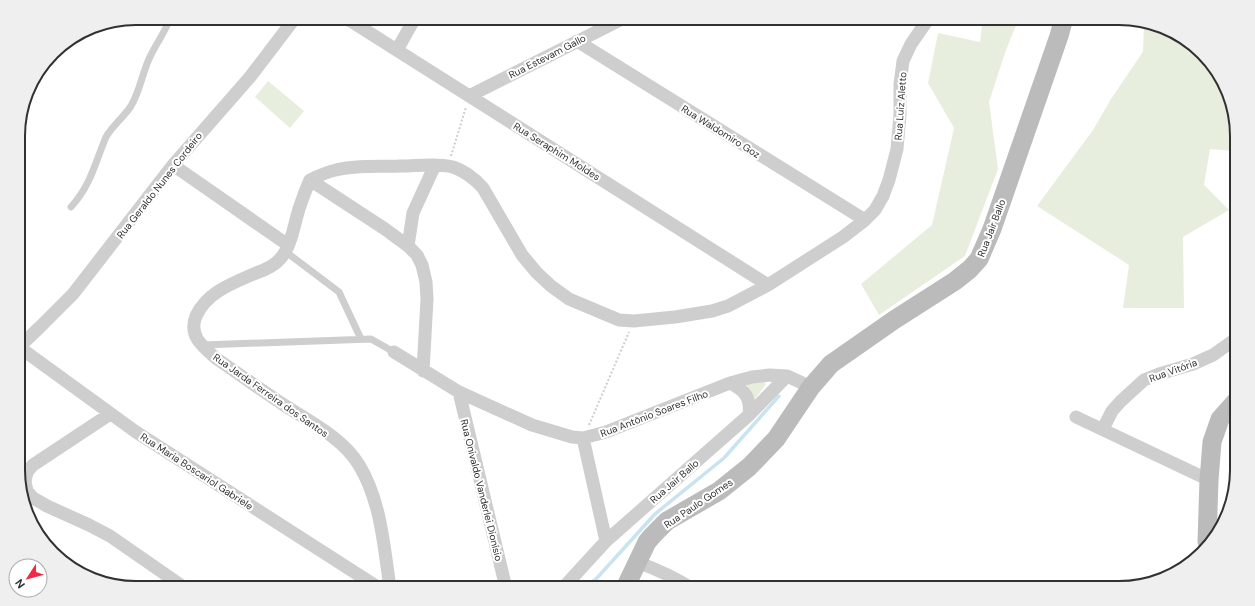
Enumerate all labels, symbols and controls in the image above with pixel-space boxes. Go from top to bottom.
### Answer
street label: Rua Estevam Gallo [506,31,588,82]
street label: Rua Luiz Aletto [892,71,909,141]
street label: Rua Waldomiro Goz [679,102,763,161]
street label: Rua Seraphim Moldes [511,119,603,183]
street label: Rua Geraldo Nunes Cordeiro [114,129,205,241]
street label: Rua Jair Ballo [974,197,1008,259]
street label: Rua Jarda Ferreira dos Santos [211,351,331,440]
street label: Rua Vitória [1147,356,1199,385]
street label: Rua Antônio Soares Filho [598,387,710,440]
street label: Rua Onivaldo Vanderlei Dionísio [458,418,505,562]
street label: Rua Maria Boscariol Gabriele [138,430,256,513]
street label: Rua Jair Ballo [647,456,702,506]
street label: Rua Paulo Gomes [661,476,735,531]
north arrow [8,558,48,598]
text: N [12,577,28,591]

